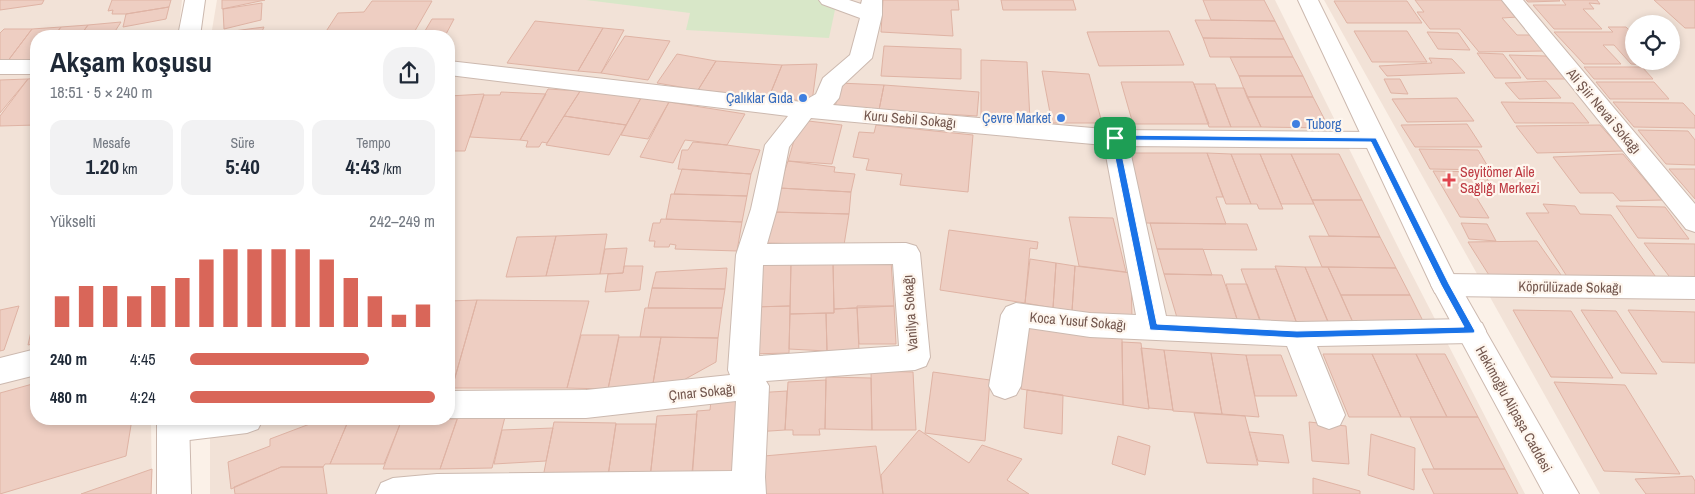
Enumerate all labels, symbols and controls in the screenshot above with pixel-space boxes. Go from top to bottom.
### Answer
map controls [1625,15,1680,70]
button: locate [1625,15,1680,70]
text: Akşam koşusu [50,43,212,81]
button: share [383,47,435,99]
street label: Ali Şiir Nevai Sokağı [1562,64,1645,158]
text: 18:51 · 5 × 240 m [50,81,153,103]
place label: Çalıklar Gıda [726,89,794,107]
marker: Çalıklar Gıda [797,92,809,104]
street label: Kuru Sebil Sokağı [863,106,957,132]
place label: Çevre Market [982,109,1051,127]
marker: Çevre Market [1055,112,1067,124]
place label: Tuborg [1306,115,1342,133]
pin [1094,117,1136,159]
marker: Tuborg [1290,118,1302,130]
icon: arrive [1101,124,1129,152]
text: Mesafe [93,134,130,152]
text: Süre [230,134,255,152]
text: Tempo [356,134,391,152]
text: 1.20 [85,152,119,181]
text: 5:40 [225,152,260,181]
text: 4:43 [345,152,380,181]
text: km [119,160,138,178]
text: /km [380,160,402,178]
place label: Seyitömer Aile Sağlığı Merkezi [1460,163,1540,197]
marker: Seyitömer Aile Sağlığı Merkezi [1442,173,1456,187]
text: Yükselti [50,210,96,232]
text: 242–249 m [369,210,435,232]
street label: Vanilya Sokağı [898,274,922,352]
street label: Köprülüzade Sokağı [1518,277,1622,297]
street label: Koca Yusuf Sokağı [1029,308,1127,334]
street label: Hekimoğlu Alipaşa Caddesi [1472,343,1556,475]
text: 240 m [50,348,87,370]
text: 4:45 [130,348,156,370]
street label: Çınar Sokağı [668,380,736,404]
text: 480 m [50,386,87,408]
text: 4:24 [130,386,156,408]

